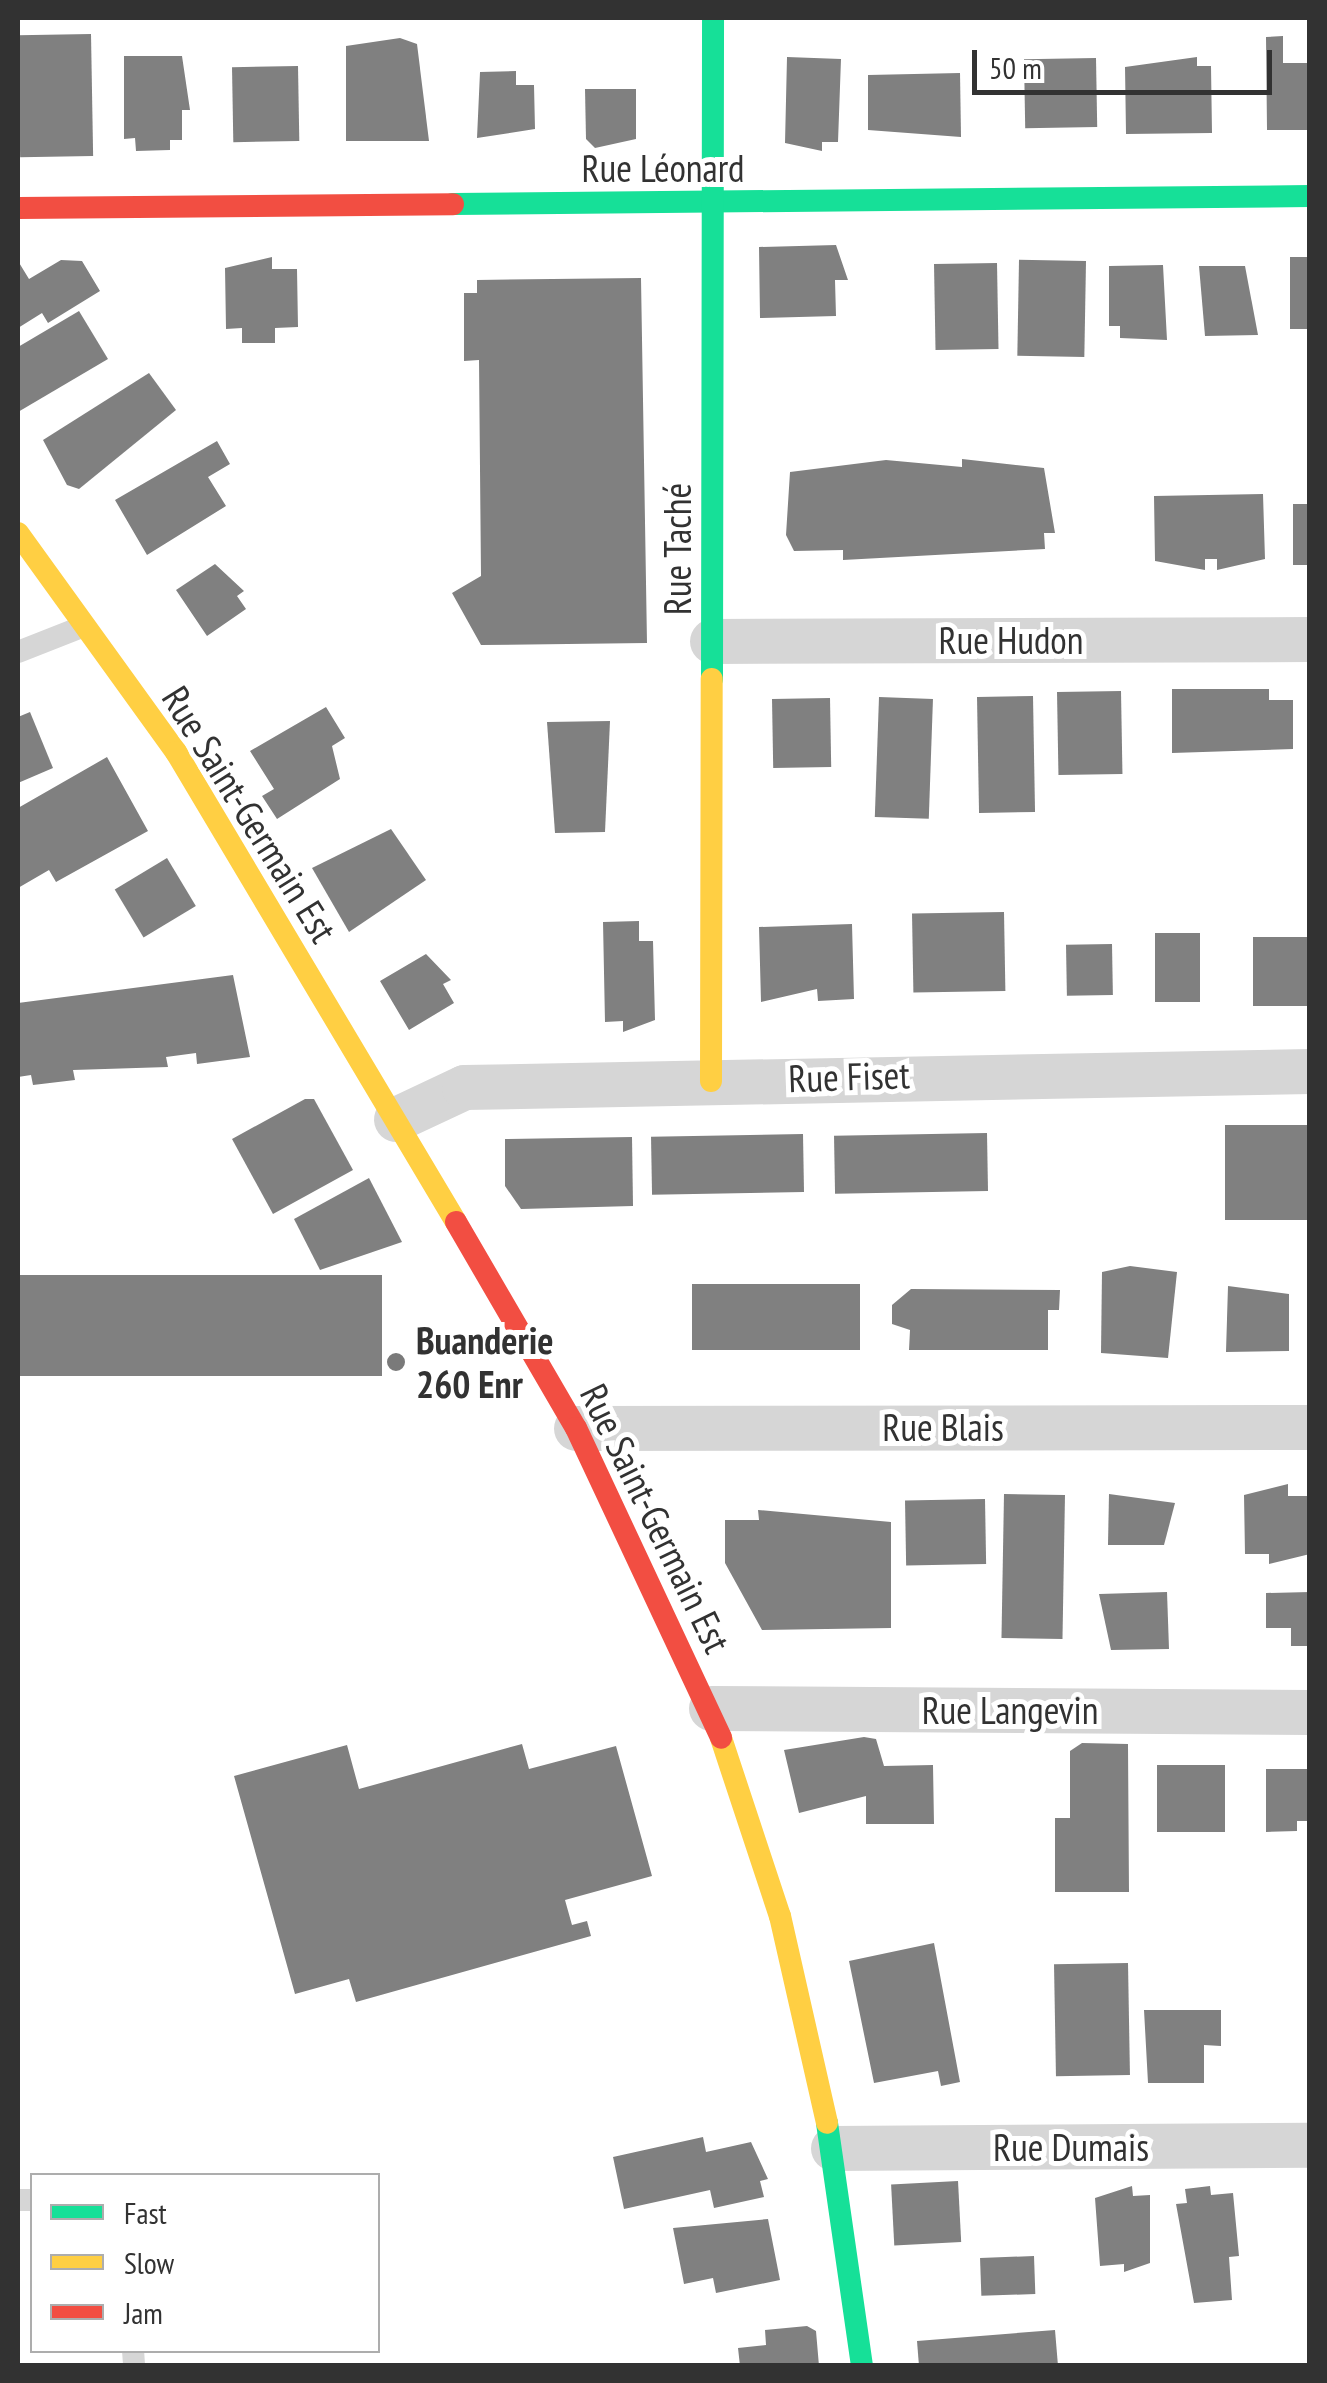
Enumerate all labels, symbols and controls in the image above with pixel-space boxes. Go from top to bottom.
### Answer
scale bar [977,30,1277,92]
text: 50 m [989,48,1042,87]
street label: Rue Léonard [581,145,745,191]
street label: Rue Taché [654,482,700,616]
street label: Rue Hudon [939,617,1083,663]
street label: Rue Saint-Germain Est [153,678,347,950]
street label: Rue Fiset [788,1051,910,1101]
place label: Buanderie 260 Enr [416,1317,553,1406]
marker: Buanderie 260 Enr [385,1351,407,1373]
street label: Rue Saint-Germain Est [571,1376,741,1660]
street label: Rue Blais [882,1404,1004,1450]
street label: Rue Langevin [922,1687,1098,1733]
street label: Rue Dumais [993,2124,1149,2170]
legend [30,2173,380,2353]
text: Fast [124,2193,167,2232]
text: Slow [124,2243,174,2282]
text: Jam [124,2293,163,2332]

